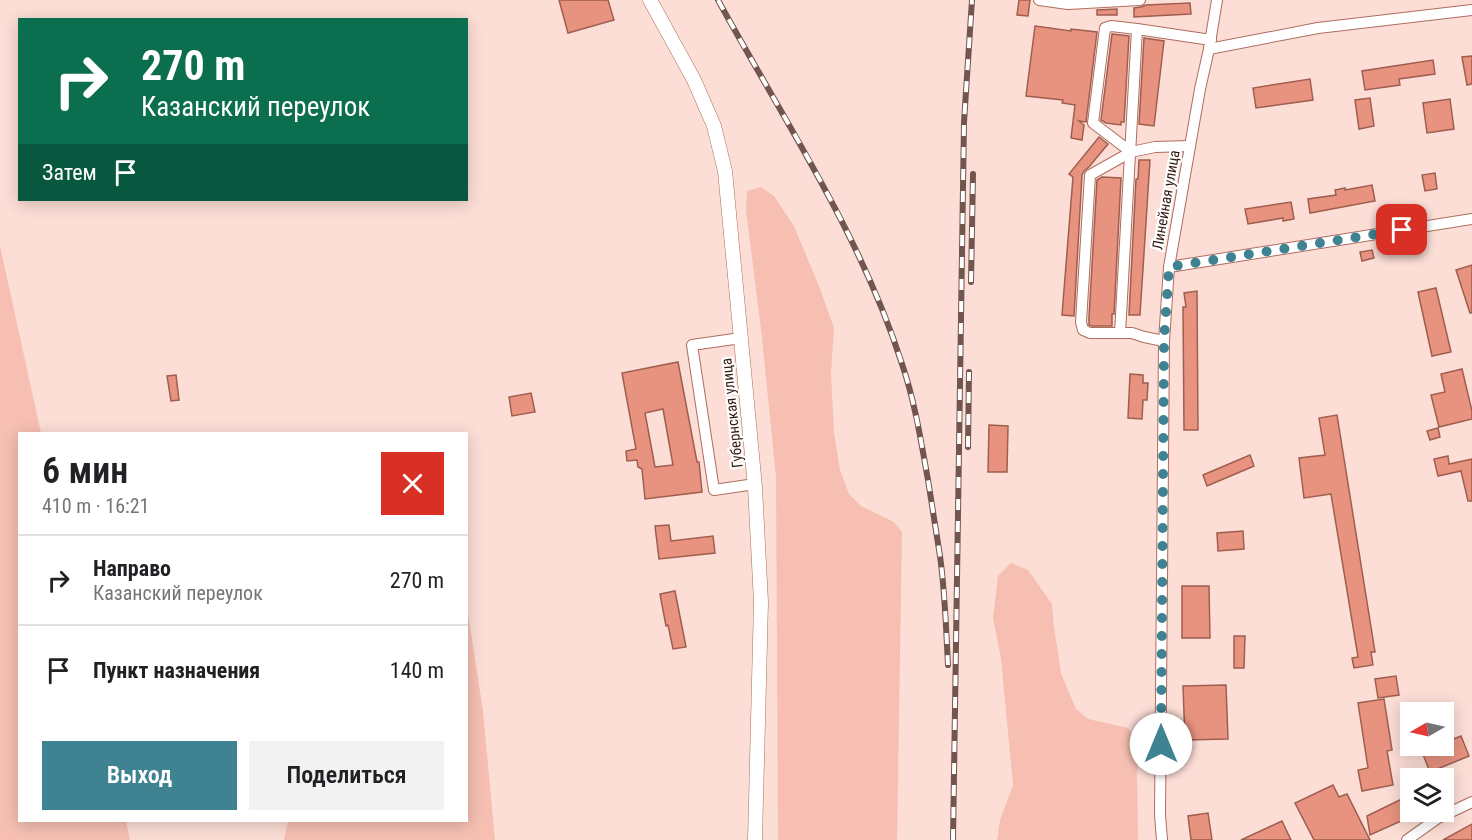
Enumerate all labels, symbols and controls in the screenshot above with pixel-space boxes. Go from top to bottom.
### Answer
text: 270 m [141,41,246,90]
icon: right [42,42,120,120]
text: Казанский переулок [141,91,370,123]
street label: Линейная улица [1148,149,1184,251]
icon: arrive [109,156,142,189]
text: Затем [42,160,97,185]
pin [1376,204,1427,255]
icon: arrive [1385,213,1418,246]
street label: Губернская улица [717,357,747,469]
text: 6 мин [42,450,128,492]
button: close [381,452,444,515]
text: 410 m · 16:21 [42,494,149,518]
text: Направо [93,556,171,581]
icon: right [42,564,75,597]
text: 270 m [390,568,444,593]
text: Казанский переулок [93,581,263,605]
icon: arrive [42,654,75,687]
text: Пункт назначения [93,658,260,683]
text: 140 m [390,658,444,683]
north arrow [1400,702,1454,756]
map controls [1400,702,1454,822]
position arrow [1129,712,1193,776]
button: Выход [42,741,237,810]
button: Поделиться [249,741,444,810]
button: layers [1400,768,1454,822]

